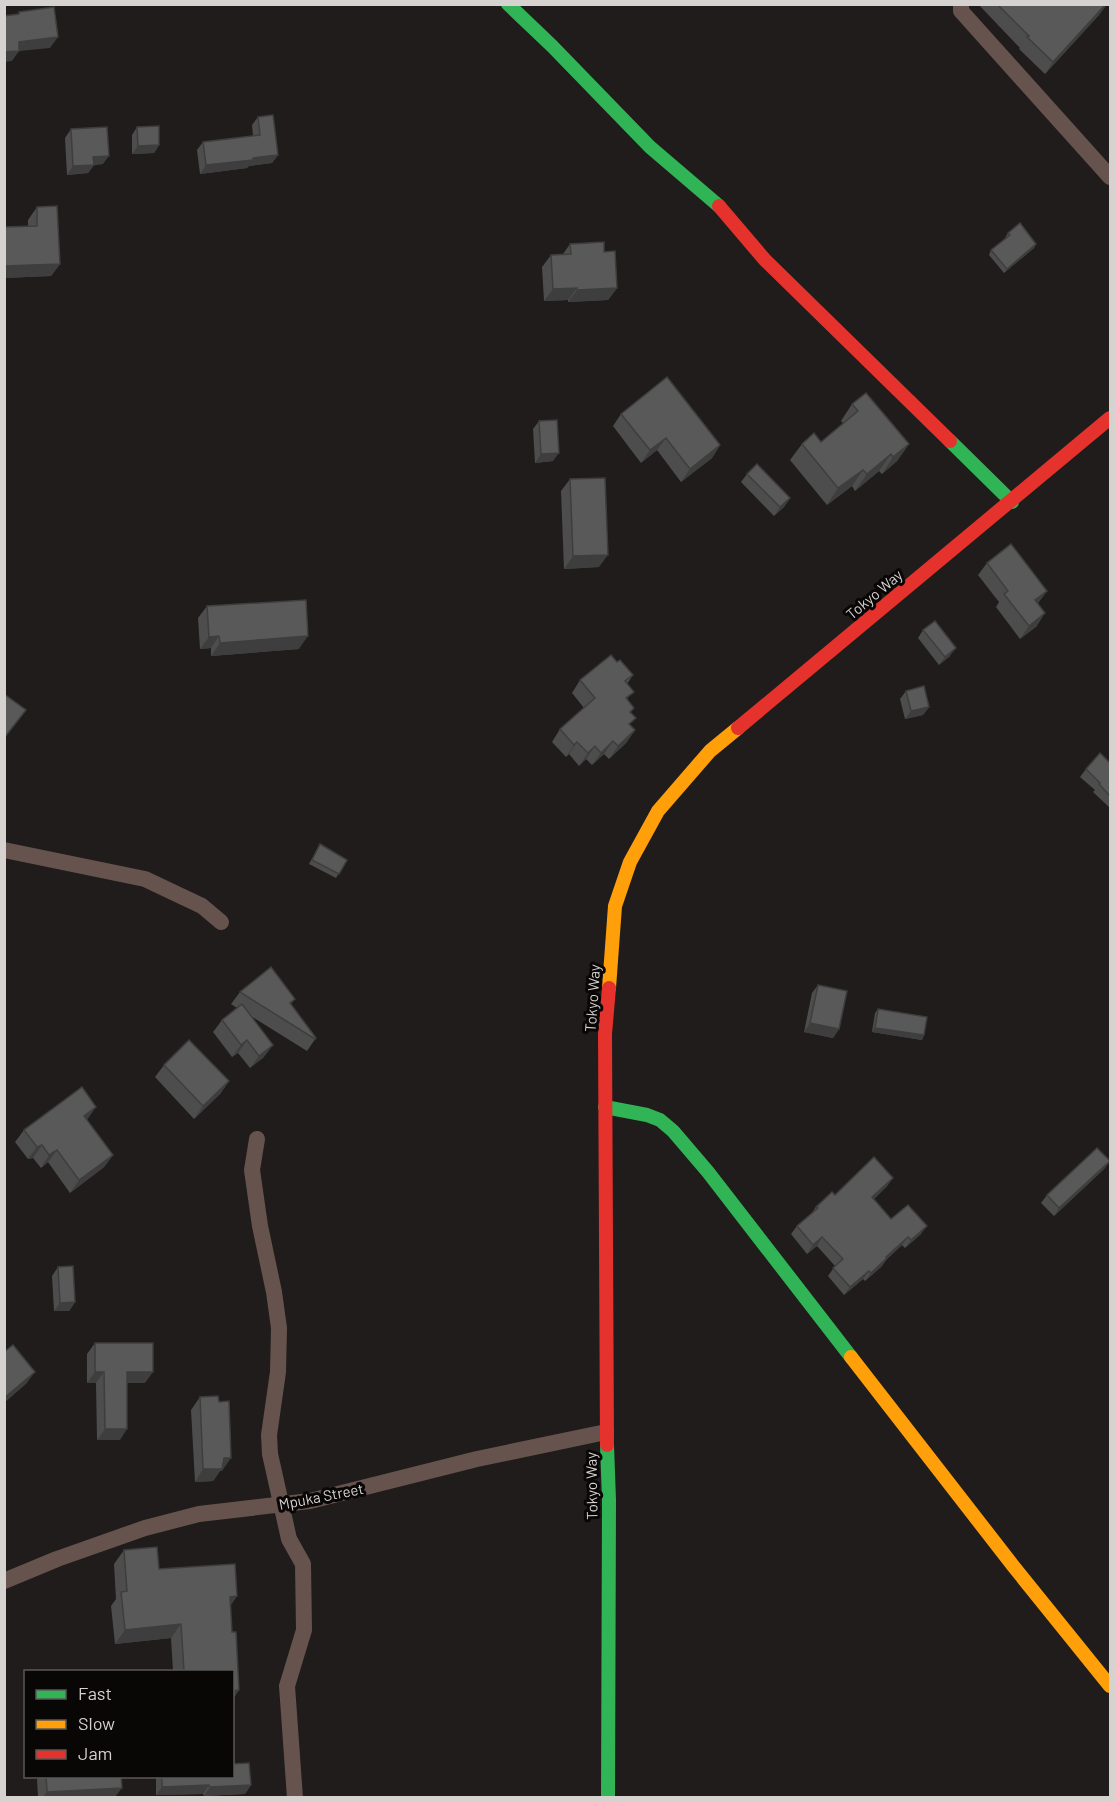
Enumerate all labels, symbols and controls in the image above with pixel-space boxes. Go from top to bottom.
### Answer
street label: Tokyo Way [842,565,906,623]
street label: Tokyo Way [581,963,603,1033]
street label: Tokyo Way [581,1452,601,1520]
street label: Mpuka Street [277,1479,365,1513]
legend [24,1670,234,1778]
text: Fast [78,1682,112,1704]
text: Slow [78,1712,115,1734]
text: Jam [78,1742,112,1764]

